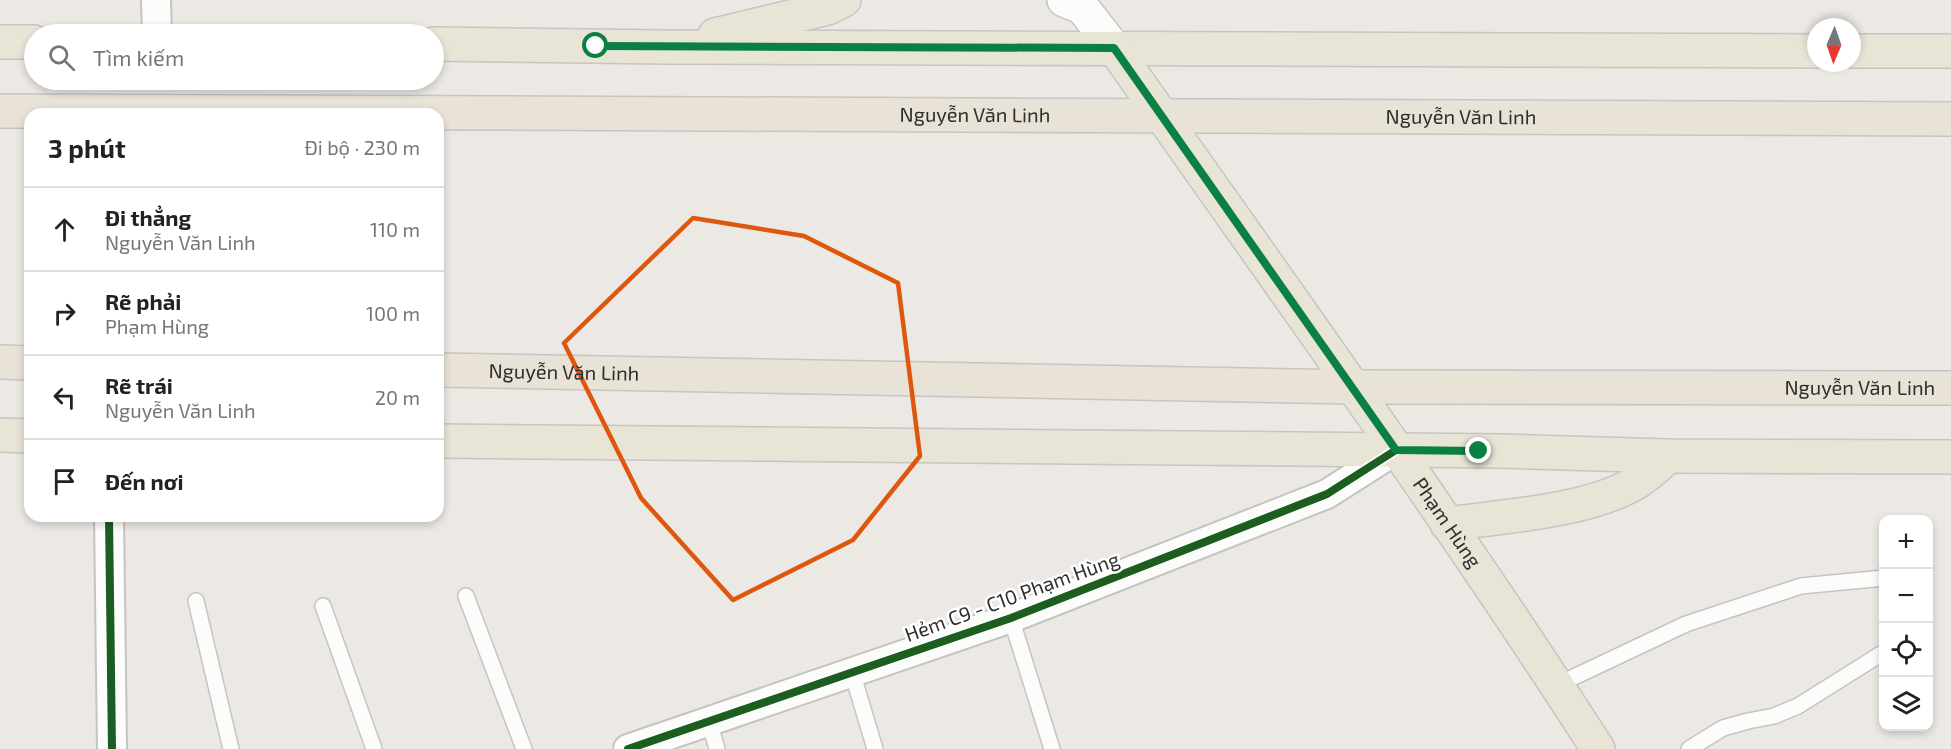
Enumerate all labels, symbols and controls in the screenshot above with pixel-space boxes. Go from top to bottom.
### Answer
north arrow [1807,18,1861,72]
search box [24,24,444,90]
route start [582,32,608,58]
icon: search [45,41,78,74]
text: Tìm kiếm [93,44,184,70]
street label: Nguyễn Văn Linh [900,102,1050,126]
street label: Nguyễn Văn Linh [1386,104,1536,128]
text: 3 phút [48,132,126,163]
text: Đi bộ · 230 m [304,135,420,159]
text: Đi thẳng [105,204,191,230]
icon: ahead [48,213,81,246]
text: 110 m [370,217,420,241]
text: Nguyễn Văn Linh [105,230,256,254]
text: Rẽ phải [105,288,181,314]
icon: right [48,297,81,330]
text: 100 m [366,301,420,325]
text: Phạm Hùng [105,314,209,338]
street label: Nguyễn Văn Linh [488,358,640,385]
text: Rẽ trái [105,372,173,398]
street label: Nguyễn Văn Linh [1784,375,1935,399]
icon: left [48,381,81,414]
text: 20 m [375,385,420,409]
text: Nguyễn Văn Linh [105,398,256,422]
route end [1465,437,1491,463]
icon: arrive [48,465,81,498]
text: Đến nơi [105,468,183,494]
street label: Phạm Hùng [1409,472,1487,572]
map controls [1879,515,1933,731]
button: + [1879,515,1933,569]
street label: Hẻm C9 - C10 Phạm Hùng [901,546,1122,646]
button: − [1879,569,1933,623]
button: locate [1879,623,1933,677]
button: layers [1879,677,1933,731]

